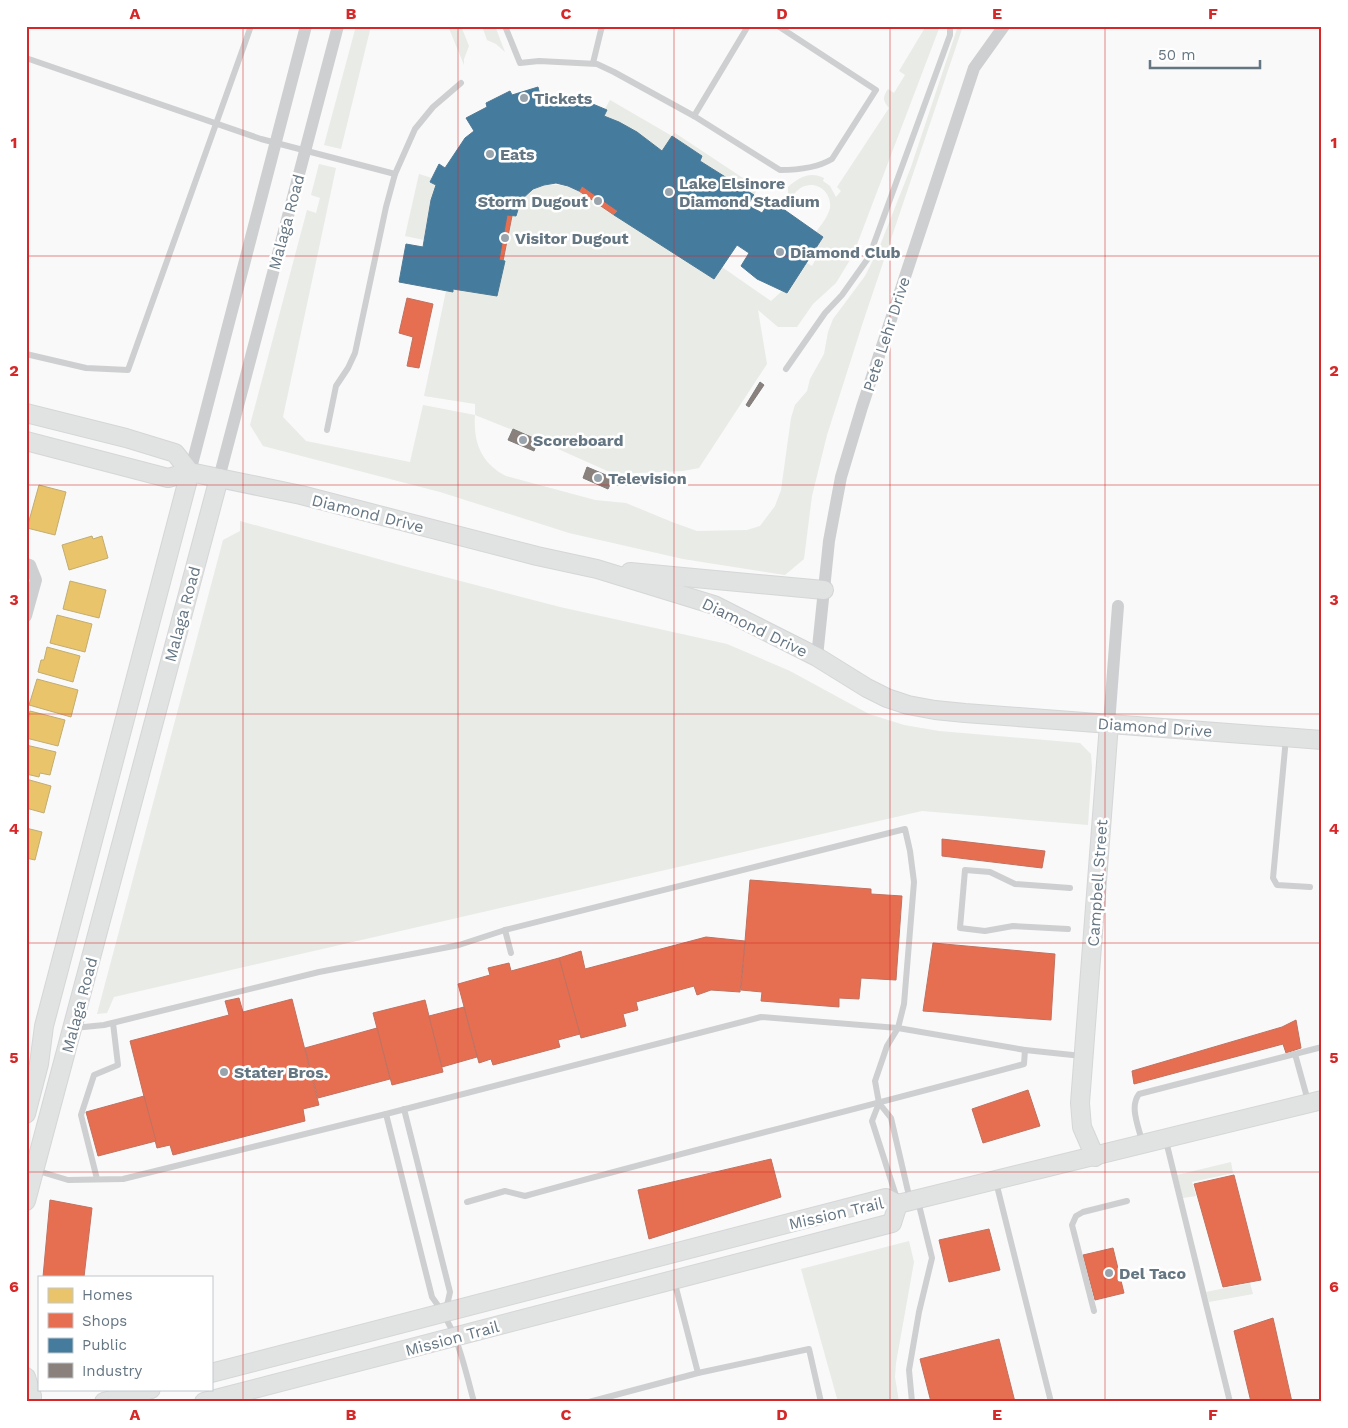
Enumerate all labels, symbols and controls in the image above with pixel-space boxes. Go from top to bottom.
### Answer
text: A [130,4,141,23]
text: B [346,4,357,23]
text: C [561,4,572,23]
text: D [776,4,788,23]
text: E [992,4,1002,23]
text: F [1208,4,1218,23]
scale bar [1150,38,1260,70]
text: 50 m [1158,46,1195,64]
place label: Tickets [534,89,593,108]
marker: Tickets [518,92,530,104]
text: 1 [11,133,17,152]
text: 1 [1331,133,1337,152]
place label: Eats [500,145,535,164]
marker: Eats [484,148,496,160]
street label: Malaga Road [265,172,308,272]
place label: Lake Elsinore Diamond Stadium [679,174,820,211]
marker: Lake Elsinore Diamond Stadium [663,186,675,198]
place label: Storm Dugout [478,192,588,211]
marker: Storm Dugout [592,195,604,207]
place label: Visitor Dugout [515,229,628,248]
marker: Visitor Dugout [499,232,511,244]
place label: Diamond Club [790,243,901,262]
marker: Diamond Club [774,246,786,258]
street label: Pete Lehr Drive [859,274,914,394]
text: 2 [9,361,19,380]
text: 2 [1329,361,1339,380]
place label: Scoreboard [533,431,624,450]
marker: Scoreboard [517,434,529,446]
place label: Television [608,469,687,488]
marker: Television [592,472,604,484]
street label: Diamond Drive [310,490,426,537]
street label: Malaga Road [161,564,204,664]
text: 3 [9,590,19,609]
text: 3 [1329,590,1339,609]
street label: Diamond Drive [699,594,811,661]
street label: Diamond Drive [1097,714,1213,741]
text: 4 [9,819,19,838]
street label: Campbell Street [1084,819,1111,947]
text: 4 [1329,819,1339,838]
street label: Malaga Road [58,955,101,1055]
text: 5 [9,1048,19,1067]
text: 5 [1329,1048,1339,1067]
place label: Stater Bros. [234,1063,328,1082]
marker: Stater Bros. [218,1066,230,1078]
street label: Mission Trail [787,1193,885,1234]
place label: Del Taco [1119,1264,1186,1283]
marker: Del Taco [1103,1267,1115,1279]
legend [38,1276,212,1390]
text: 6 [9,1277,19,1296]
text: 6 [1329,1277,1339,1296]
text: Homes [82,1286,133,1304]
text: Shops [82,1312,127,1330]
street label: Mission Trail [403,1317,501,1360]
text: Public [82,1336,127,1354]
text: Industry [82,1362,143,1380]
text: A [130,1405,141,1424]
text: B [346,1405,357,1424]
text: C [561,1405,572,1424]
text: D [776,1405,788,1424]
text: E [992,1405,1002,1424]
text: F [1208,1405,1218,1424]

